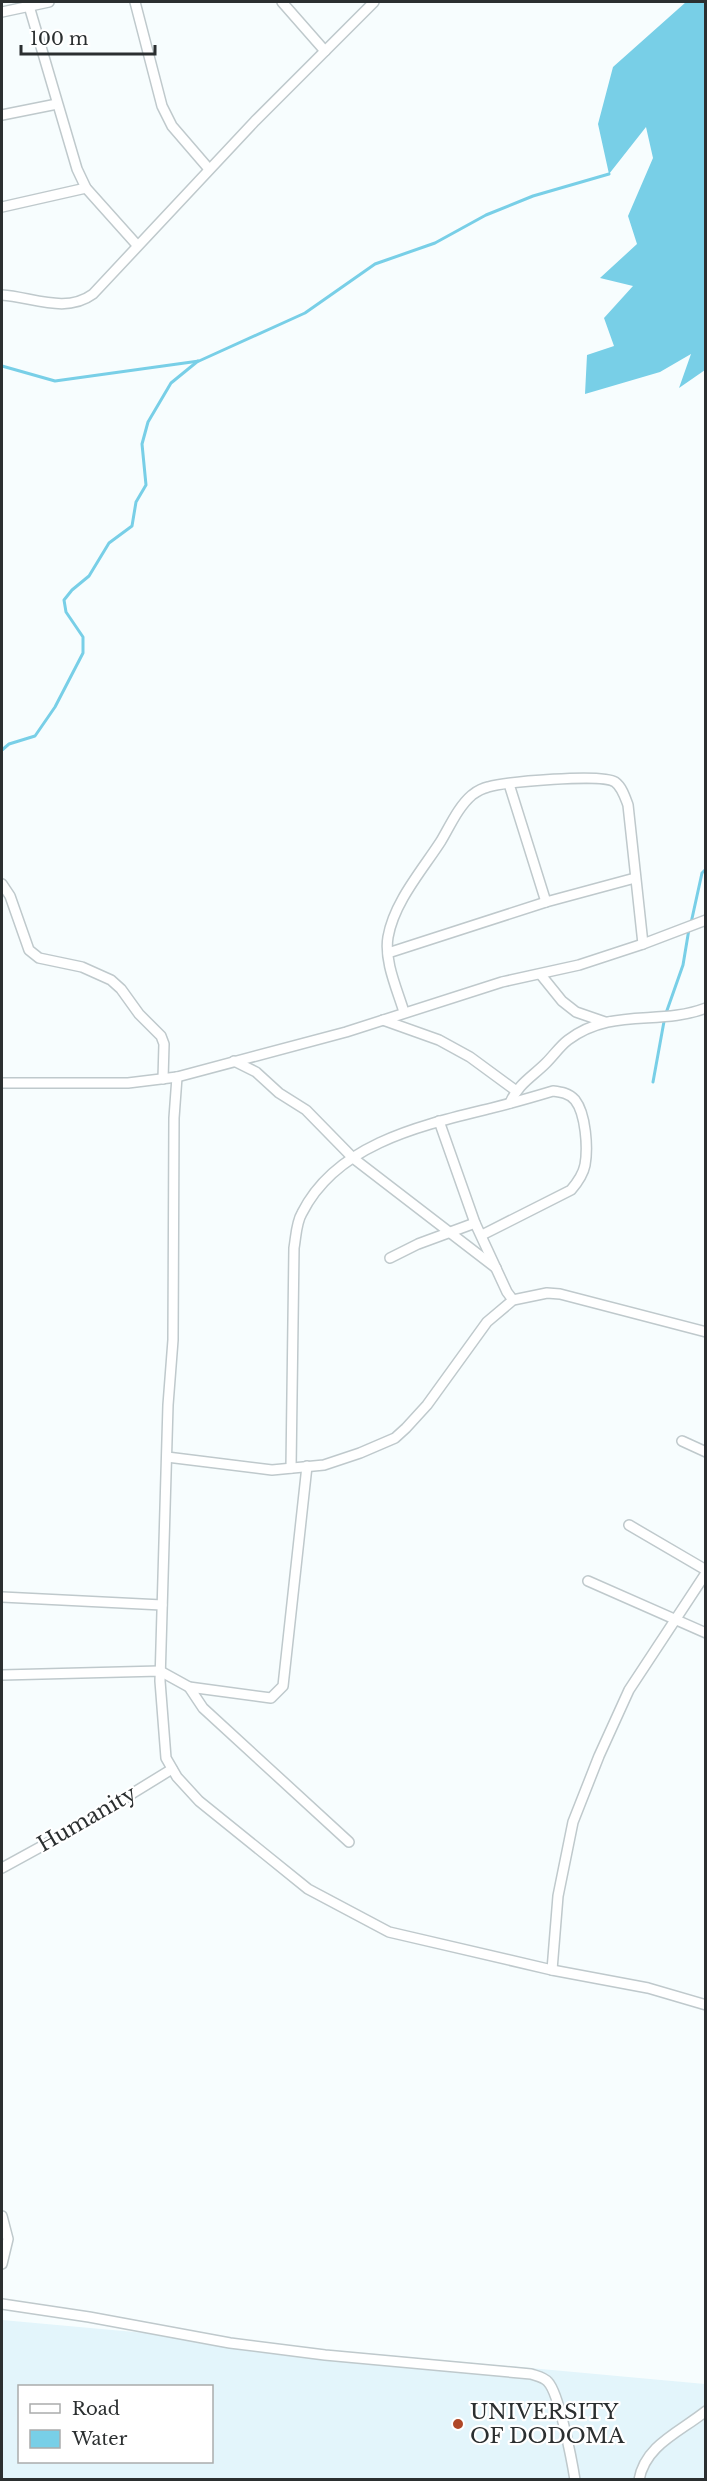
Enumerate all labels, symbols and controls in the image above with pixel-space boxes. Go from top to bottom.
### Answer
scale bar [21,18,154,56]
text: 100 m [30,28,88,50]
street label: Humanity [33,1780,142,1858]
legend [18,2385,213,2463]
text: Road [72,2398,120,2420]
place label: UNIVERSITY OF DODOMA [470,2399,625,2449]
marker: UNIVERSITY OF DODOMA [451,2417,465,2431]
text: Water [71,2428,128,2450]

